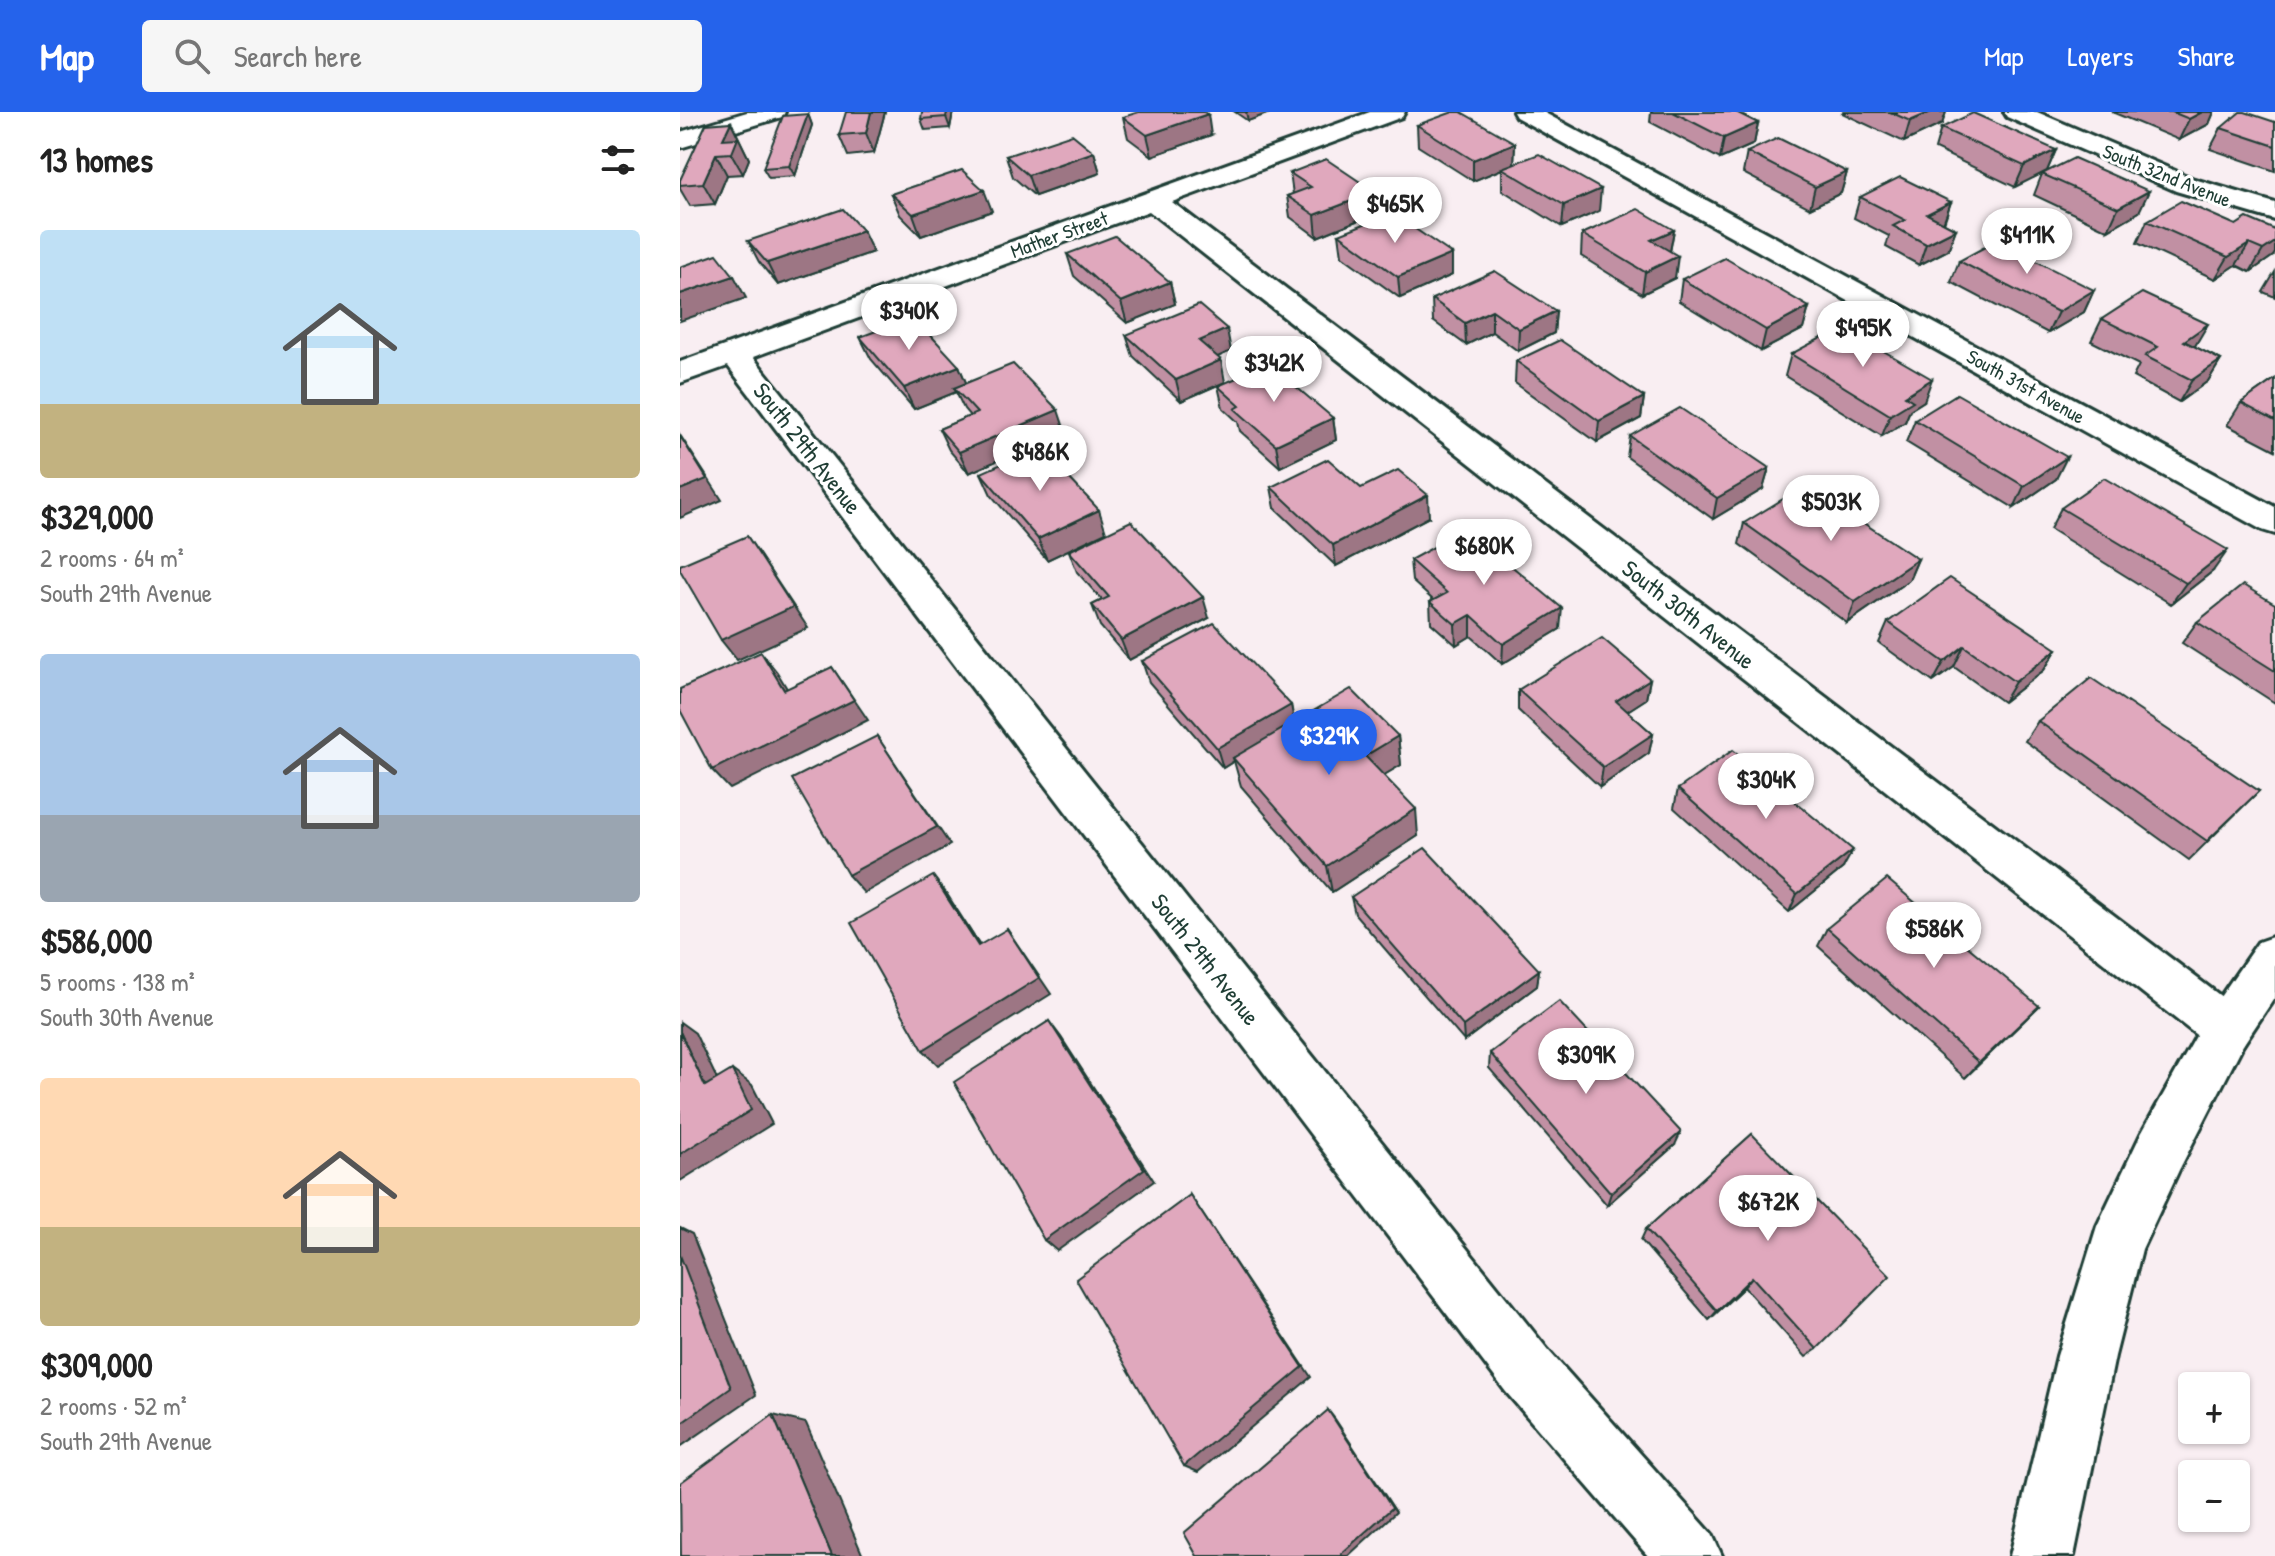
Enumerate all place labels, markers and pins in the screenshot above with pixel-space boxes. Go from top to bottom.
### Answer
pin: $465K [1339,177,1451,245]
pin: $411K [1971,208,2083,276]
pin: $340K [853,284,965,352]
pin: $495K [1807,301,1919,369]
pin: $342K [1218,336,1330,404]
pin: $486K [984,425,1096,493]
pin: $503K [1775,475,1887,543]
pin: $680K [1428,519,1540,587]
pin: $329K [1273,709,1385,777]
pin: $304K [1710,753,1822,821]
pin: $586K [1878,902,1990,970]
pin: $309K [1530,1028,1642,1096]
pin: $672K [1712,1175,1824,1243]

